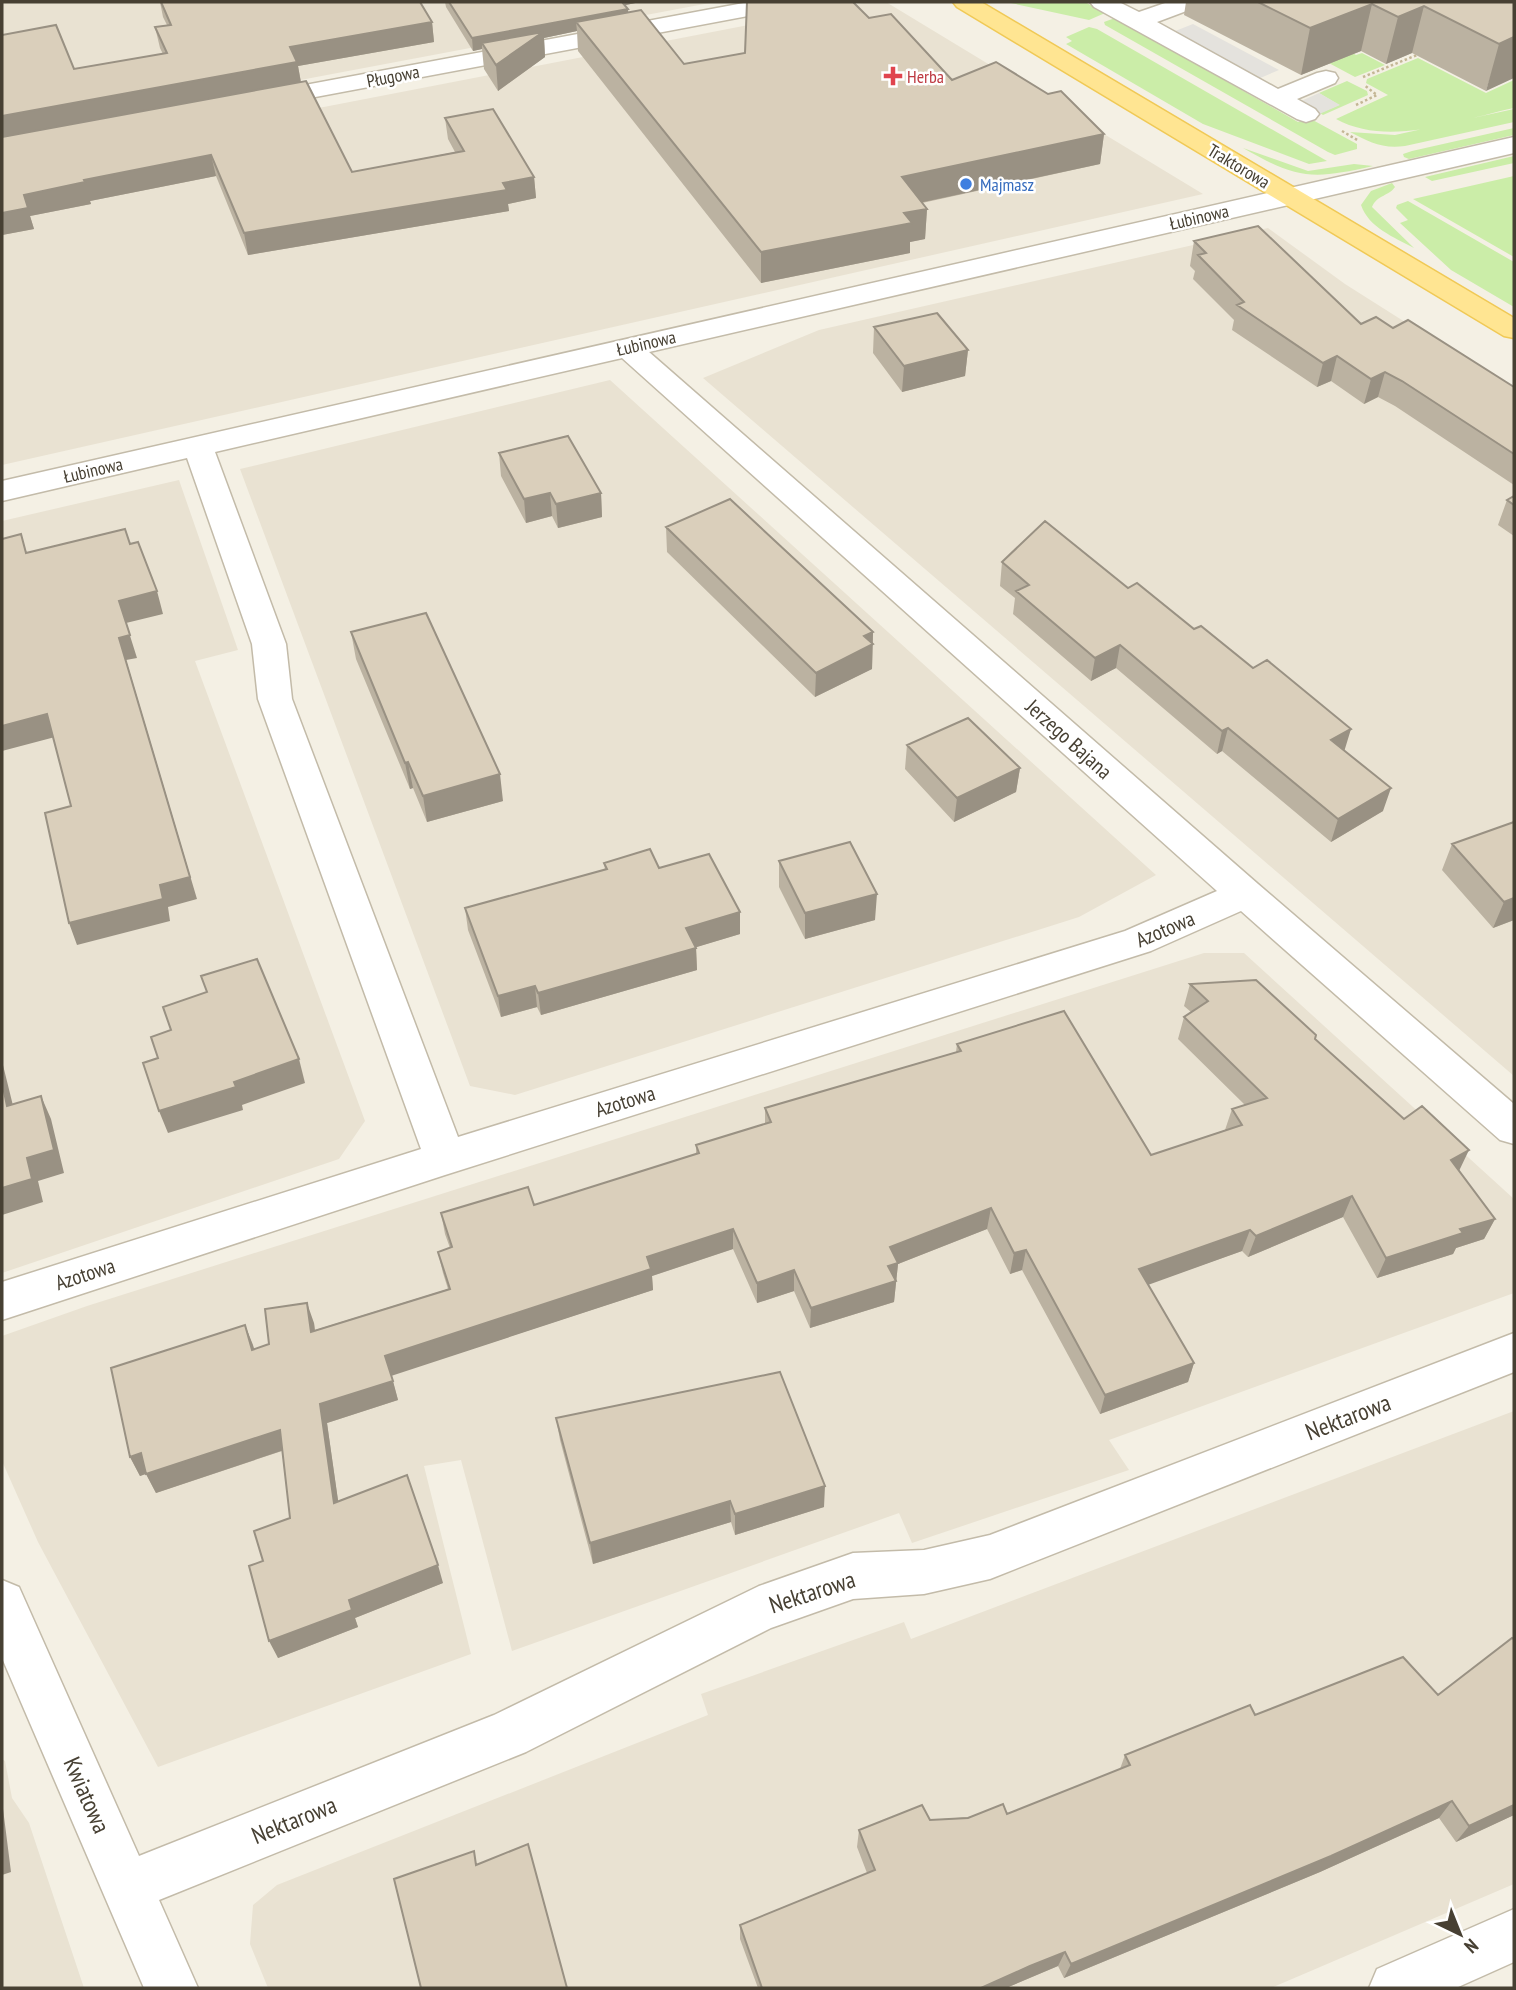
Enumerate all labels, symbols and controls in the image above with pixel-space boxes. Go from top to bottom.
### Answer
street label: Pługowa [365,60,421,92]
place label: Herba [907,65,944,88]
marker: Herba [885,68,901,84]
street label: Traktorowa [1204,138,1274,194]
place label: Majmasz [980,173,1034,196]
marker: Majmasz [958,176,974,192]
street label: Łubinowa [1167,199,1231,235]
street label: Łubinowa [614,325,678,361]
street label: Łubinowa [61,452,125,488]
street label: Jerzego Bajana [1020,693,1118,785]
street label: Azotowa [1132,905,1198,953]
street label: Azotowa [592,1079,658,1123]
street label: Azotowa [52,1252,118,1296]
street label: Nektarowa [1301,1387,1395,1447]
street label: Nektarowa [765,1564,859,1620]
street label: Kwiatowa [57,1752,117,1838]
street label: Nektarowa [247,1789,341,1851]
north arrow [1425,1899,1495,1969]
text: N [1460,1934,1484,1959]

